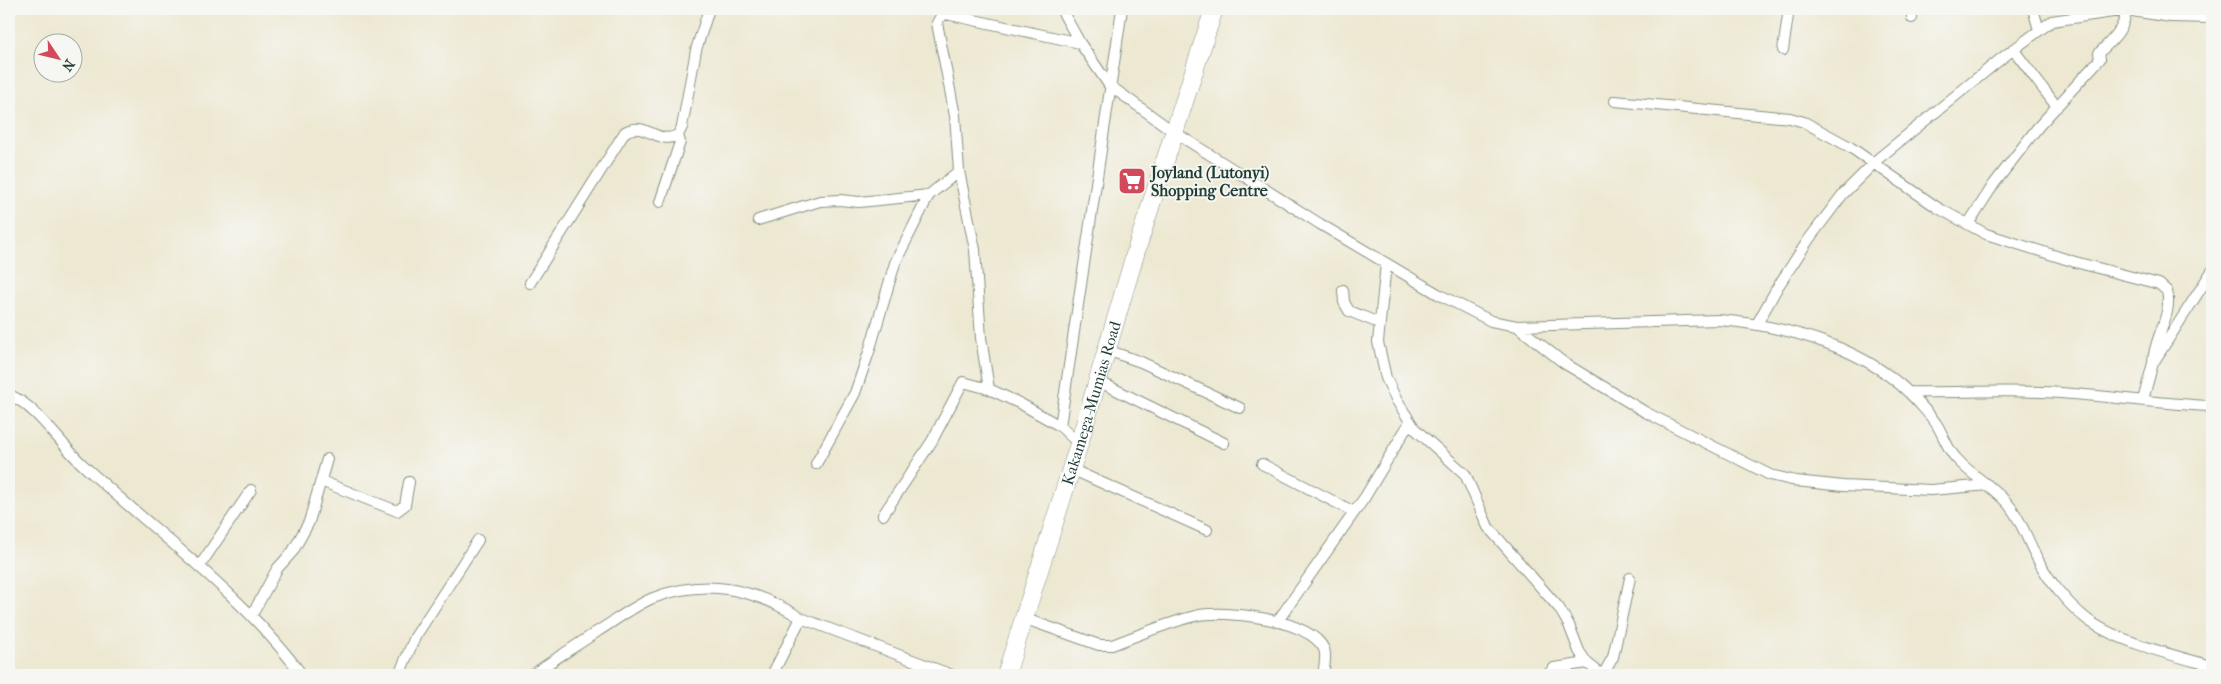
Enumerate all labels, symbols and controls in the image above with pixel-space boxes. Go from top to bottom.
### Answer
north arrow [32,32,82,82]
text: N [58,56,78,75]
place label: Joyland (Lutonyi) Shopping Centre [1149,163,1269,201]
supermarket icon: Joyland (Lutonyi) Shopping Centre [1117,166,1147,196]
street label: Kakamega-Mumias Road [1057,318,1124,487]

